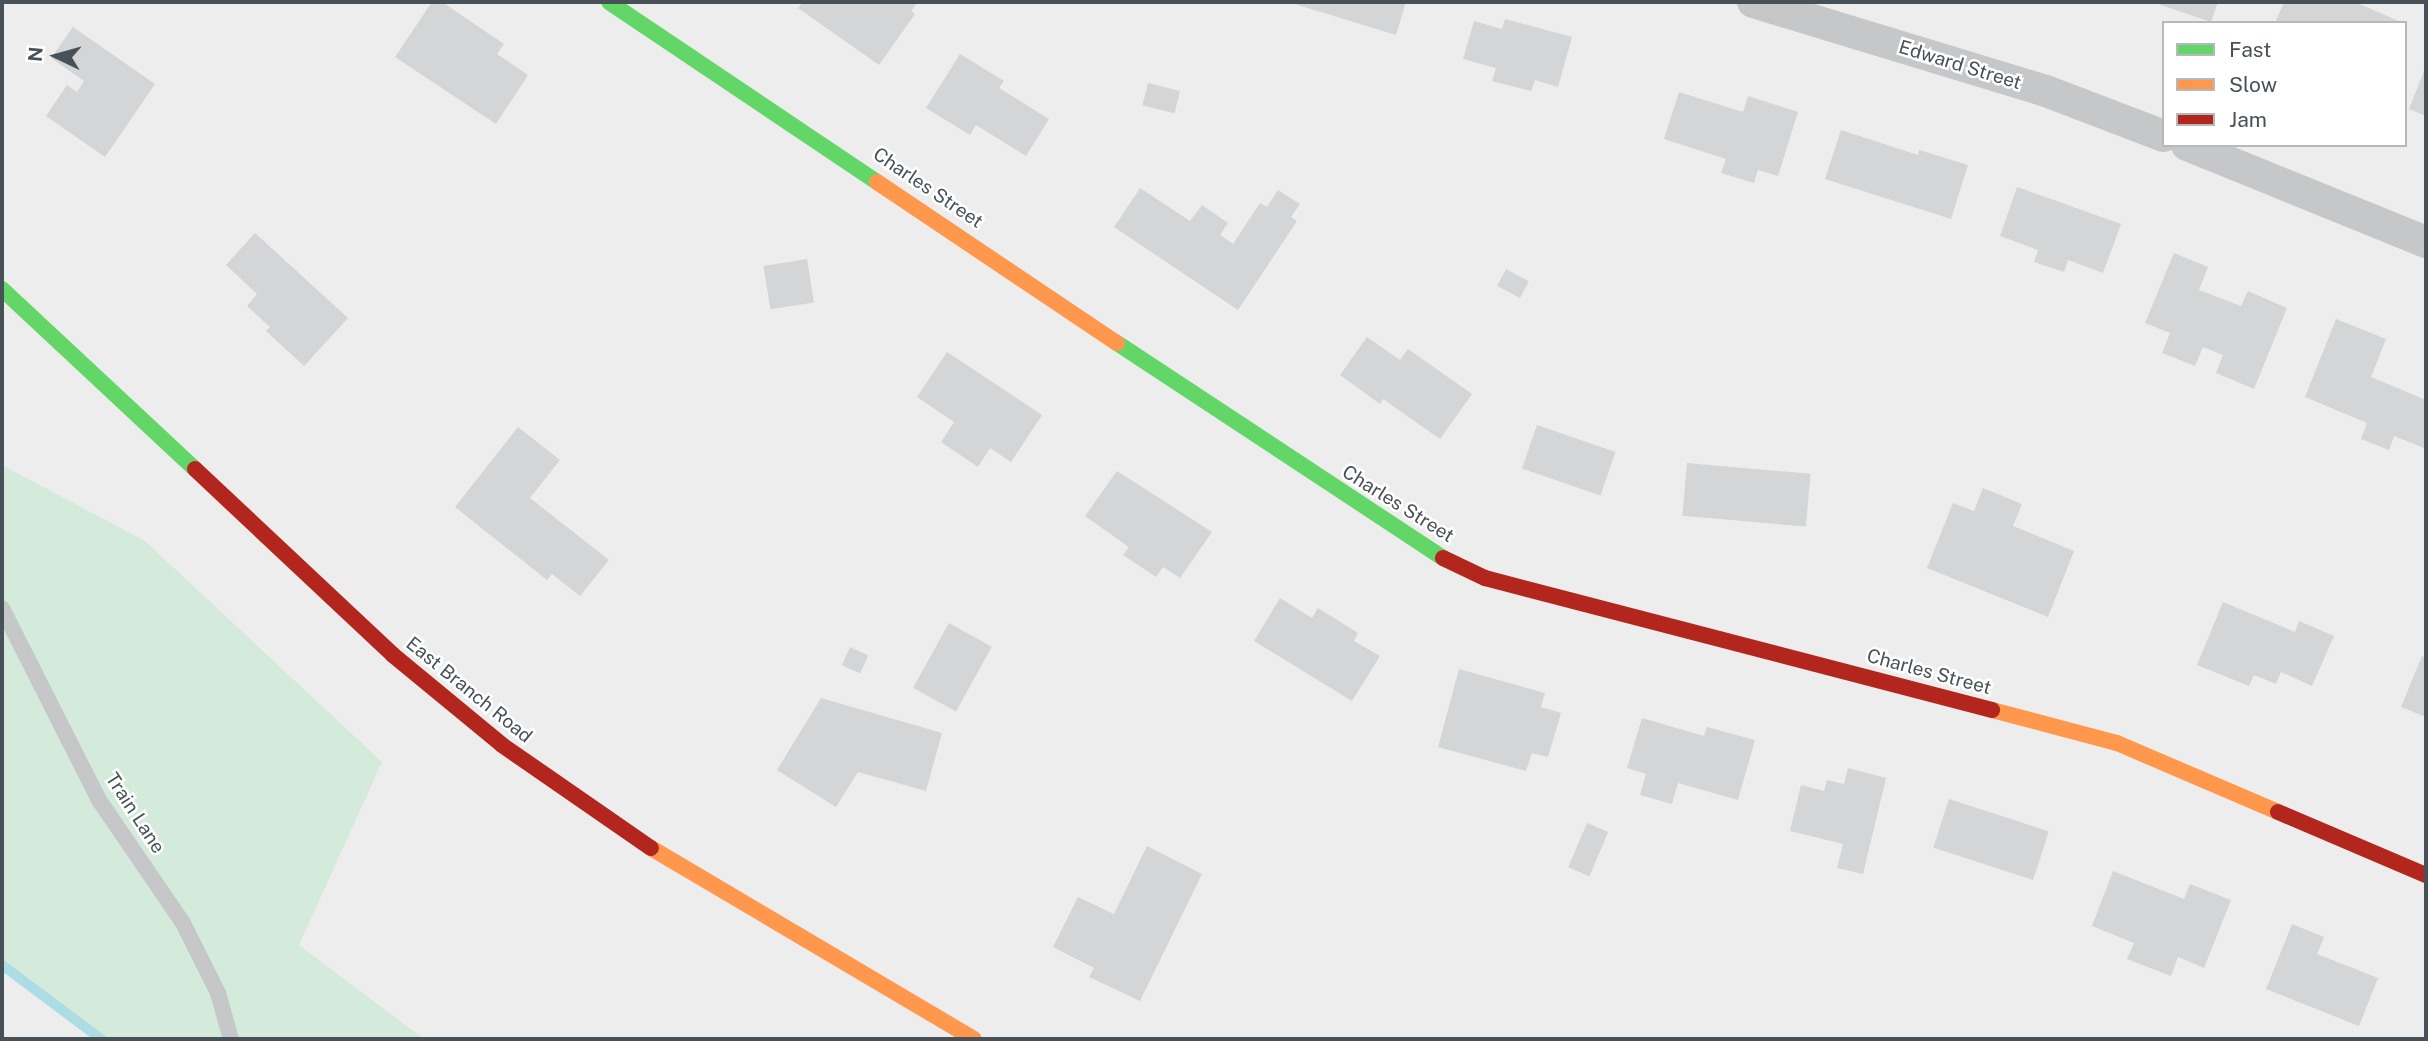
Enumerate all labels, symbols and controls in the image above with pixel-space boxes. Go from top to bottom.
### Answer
north arrow [21,21,91,91]
legend [2162,21,2407,147]
street label: Edward Street [1896,36,2024,94]
text: Fast [2229,37,2271,62]
text: N [23,46,47,63]
text: Slow [2229,72,2277,97]
text: Jam [2229,107,2267,132]
street label: Charles Street [869,143,987,233]
street label: Charles Street [1338,461,1458,547]
street label: East Branch Road [401,632,537,748]
street label: Charles Street [1864,644,1994,700]
street label: Train Lane [101,768,169,858]

